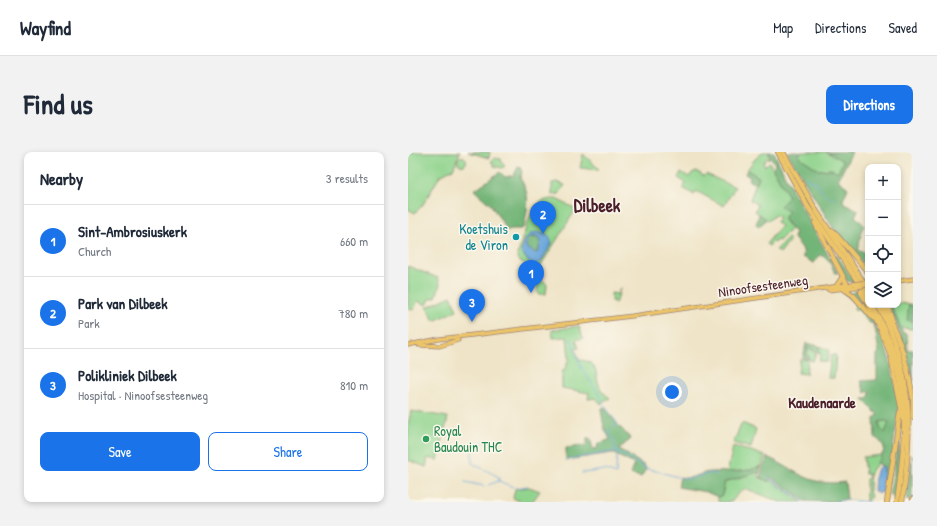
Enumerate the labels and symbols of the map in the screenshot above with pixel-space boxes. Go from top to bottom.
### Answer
district label: Dilbeek [574,193,621,218]
pin: 2 [530,201,556,234]
place label: Koetshuis de Viron [459,219,508,254]
marker: Koetshuis de Viron [511,232,521,242]
pin: 1 [518,260,544,293]
street label: Ninoofsesteenweg [717,270,809,302]
pin: 3 [459,289,485,322]
your location [662,382,682,402]
district label: Kaudenaarde [788,392,856,413]
place label: Royal Baudouin THC [434,421,503,456]
marker: Royal Baudouin THC [421,434,431,444]

